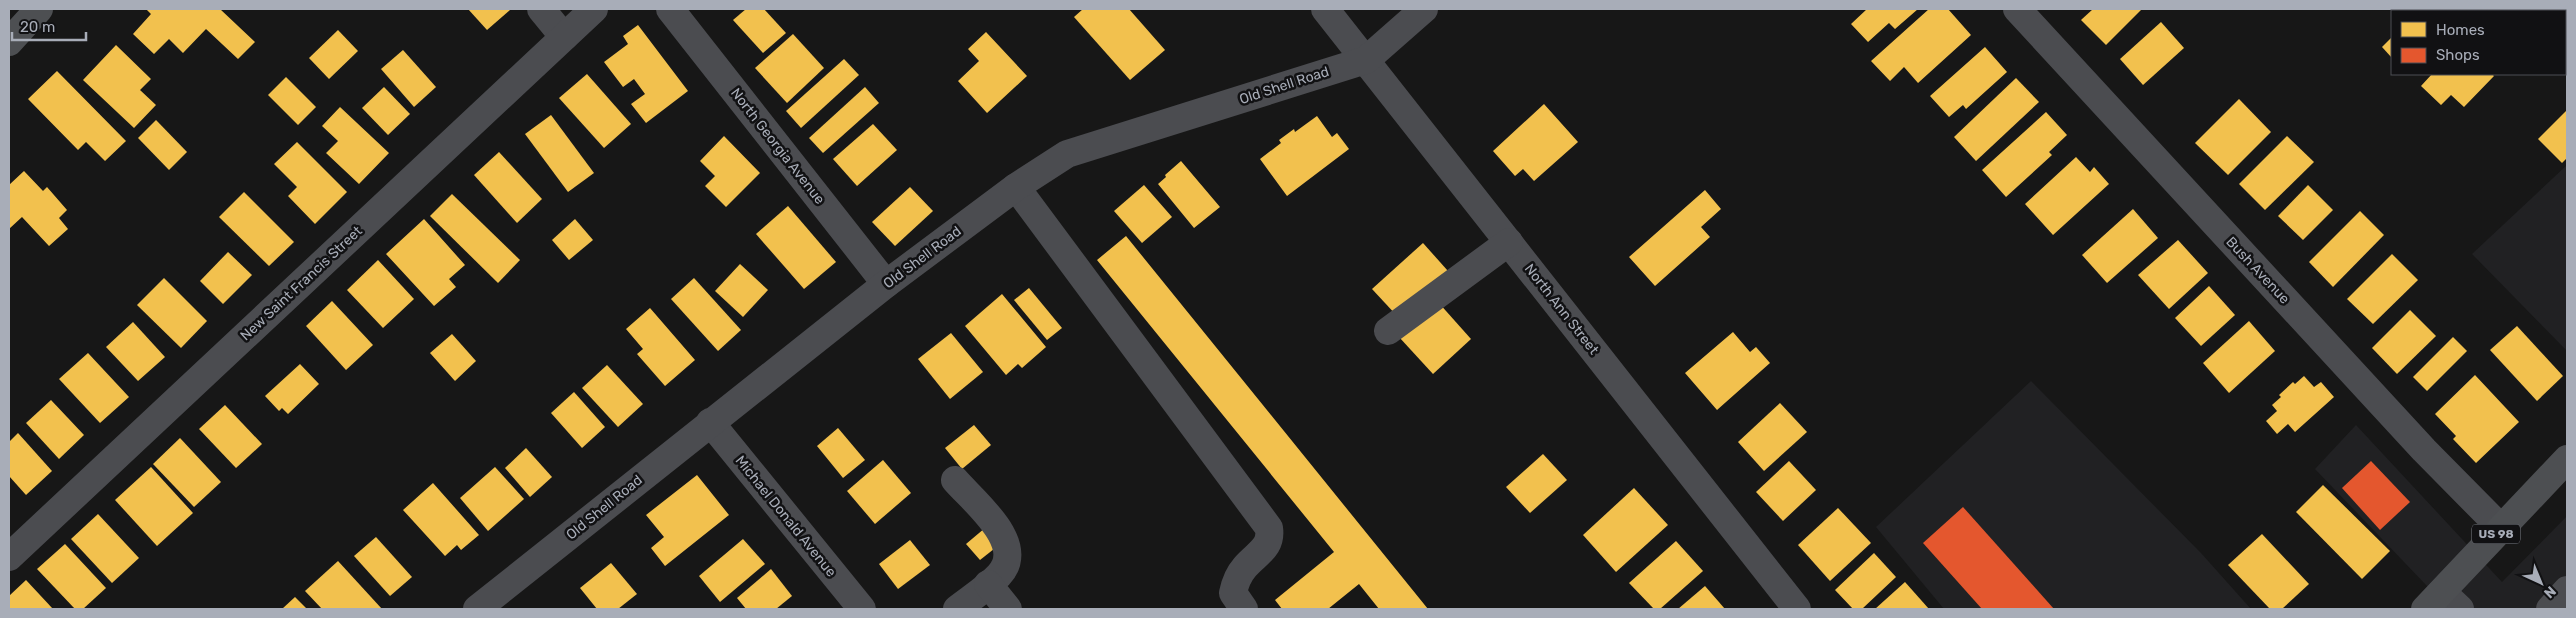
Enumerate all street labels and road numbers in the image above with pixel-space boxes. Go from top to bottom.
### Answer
street label: Old Shell Road [1237,63,1331,108]
street label: North Georgia Avenue [727,85,828,208]
street label: New Saint Francis Street [237,222,366,344]
street label: Old Shell Road [880,223,965,292]
street label: Bush Avenue [2222,233,2293,308]
street label: North Ann Street [1521,261,1603,358]
street label: Michael Donald Avenue [732,452,840,580]
street label: Old Shell Road [563,471,646,543]
road number: US 98 [2472,524,2520,544]

